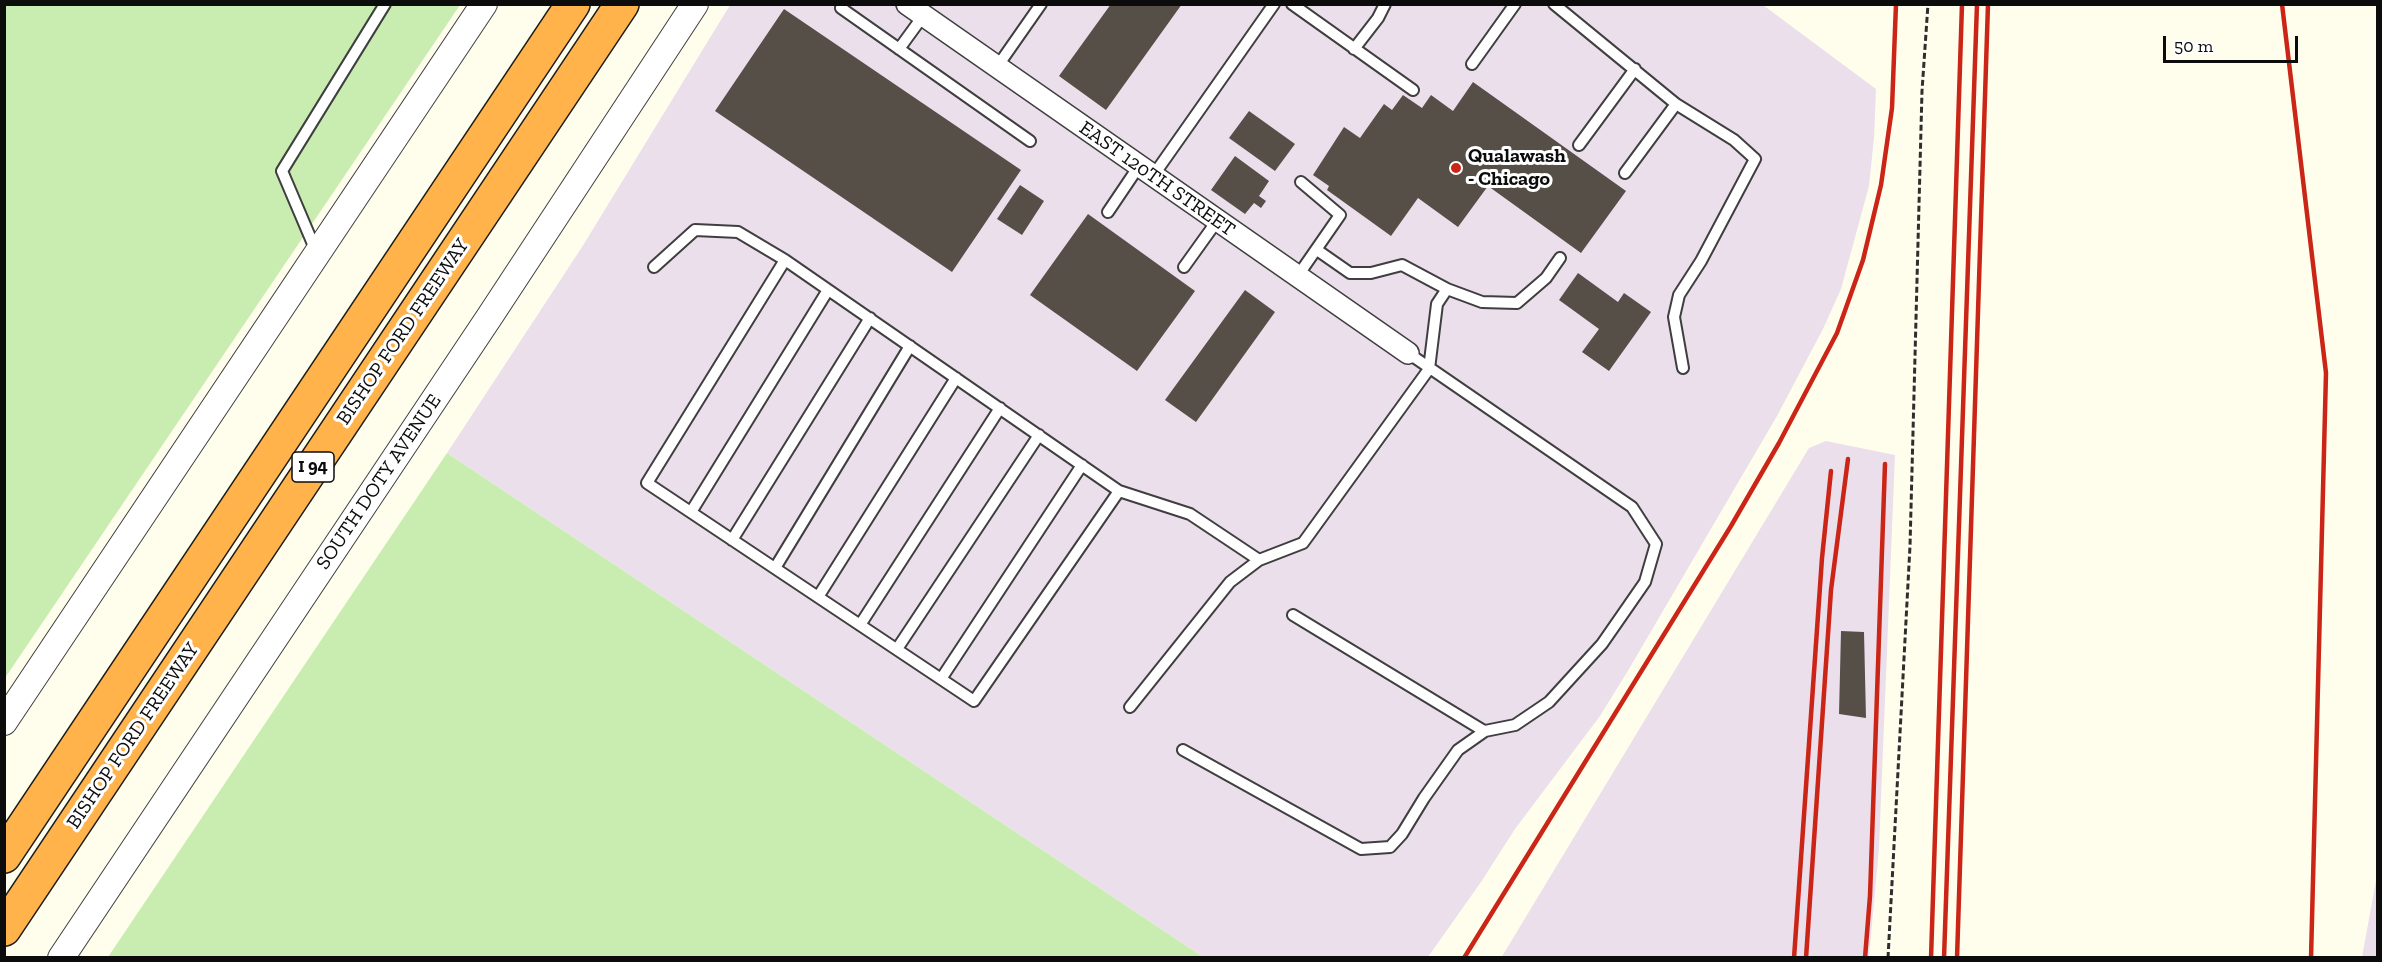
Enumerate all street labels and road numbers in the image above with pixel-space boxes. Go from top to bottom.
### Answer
street label: EAST 120TH STREET [1074,116,1240,242]
street label: BISHOP FORD FREEWAY [332,234,474,430]
street label: SOUTH DOTY AVENUE [311,390,447,574]
road number: I 94 [292,452,334,482]
street label: BISHOP FORD FREEWAY [62,638,204,834]

